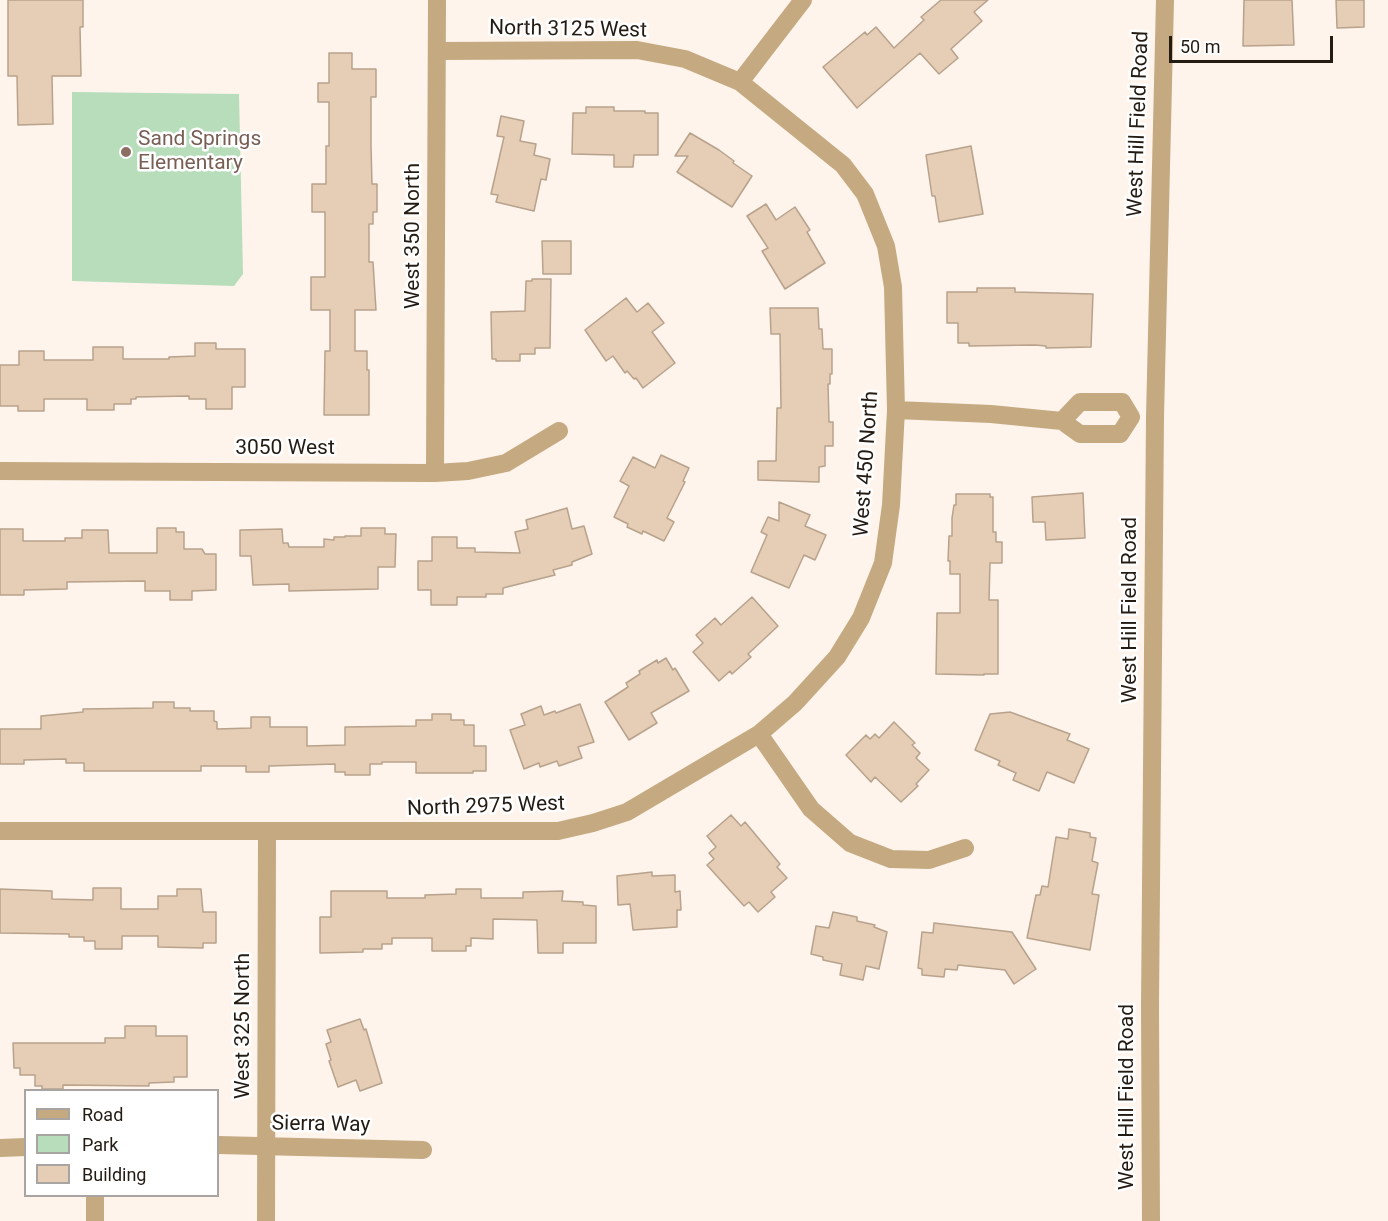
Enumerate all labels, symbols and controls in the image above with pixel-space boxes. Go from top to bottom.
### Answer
street label: North 3125 West [489,16,647,44]
scale bar [1172,24,1336,62]
street label: West Hill Field Road [1123,31,1155,217]
text: 50 m [1180,36,1220,57]
place label: Sand Springs Elementary [138,127,261,177]
marker: Sand Springs Elementary [119,145,133,159]
street label: West 350 North [401,163,427,309]
street label: West 450 North [849,390,885,538]
street label: 3050 West [235,436,335,462]
street label: West Hill Field Road [1118,517,1144,703]
street label: North 2975 West [407,792,565,822]
street label: West 325 North [231,953,257,1099]
street label: West Hill Field Road [1115,1004,1141,1190]
legend [24,1089,219,1197]
text: Road [82,1104,123,1125]
street label: Sierra Way [271,1112,371,1138]
text: Park [82,1134,118,1155]
text: Building [82,1164,146,1185]

